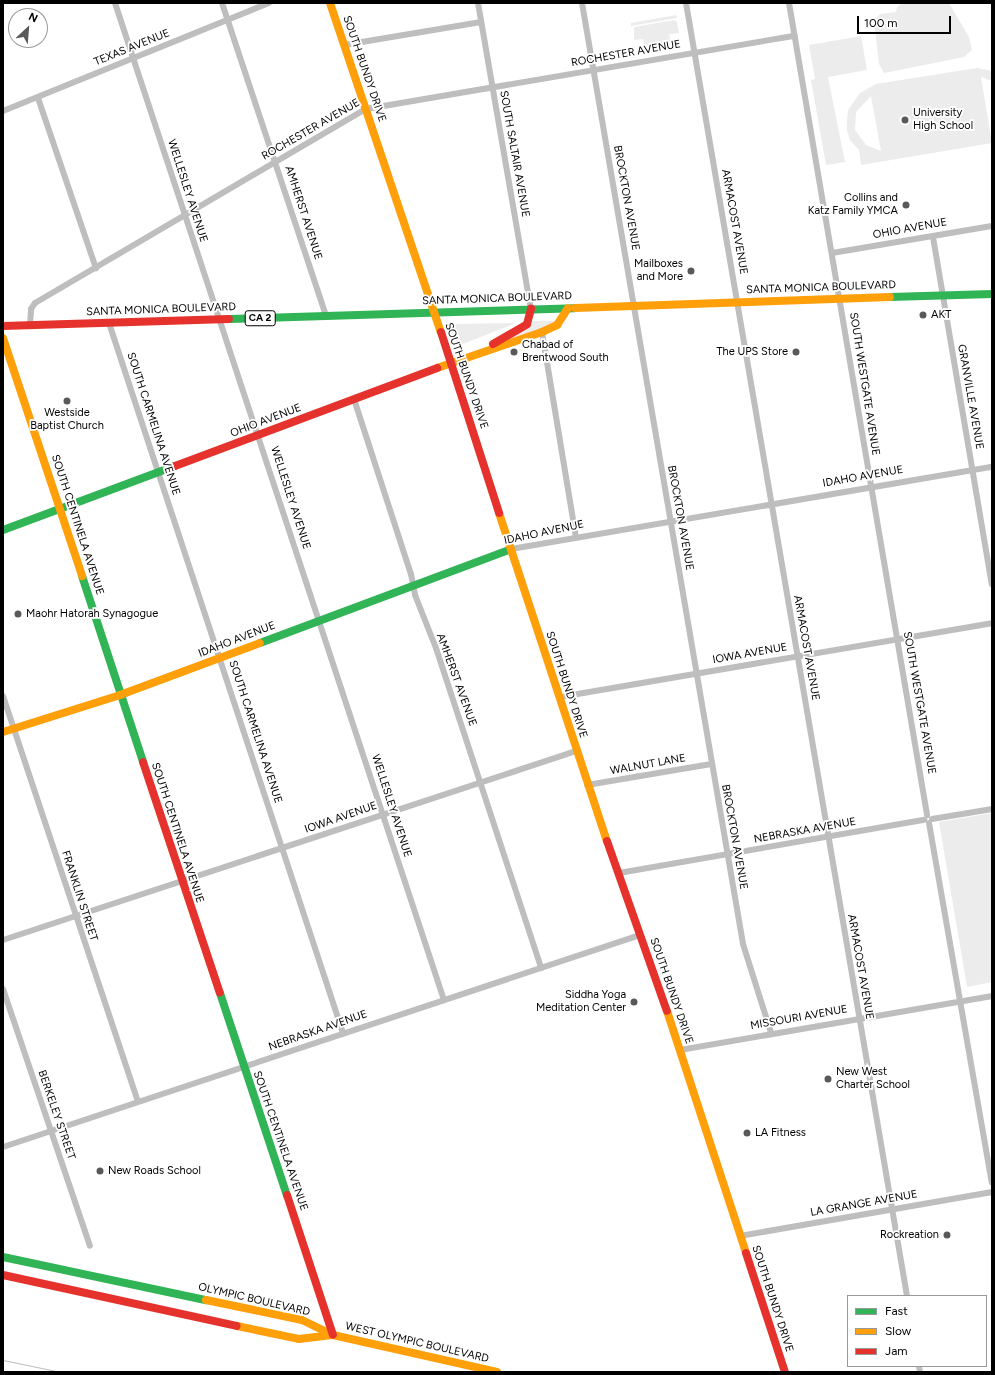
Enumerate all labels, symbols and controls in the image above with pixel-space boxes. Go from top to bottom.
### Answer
north arrow [8,8,48,48]
scale bar [859,8,953,34]
text: N [26,10,40,25]
street label: SOUTH BUNDY DRIVE [340,14,388,124]
text: 100 m [864,16,898,30]
street label: TEXAS AVENUE [92,27,172,69]
street label: ROCHESTER AVENUE [570,38,682,70]
street label: SOUTH SALTAIR AVENUE [496,90,532,218]
street label: ROCHESTER AVENUE [260,97,362,163]
place label: University High School [913,107,973,133]
marker: University High School [900,115,910,125]
street label: WELLESLEY AVENUE [164,138,210,244]
street label: BROCKTON AVENUE [610,144,642,252]
street label: AMHERST AVENUE [282,164,324,262]
street label: ARMACOST AVENUE [718,168,750,276]
place label: Collins and Katz Family YMCA [808,192,898,218]
marker: Collins and Katz Family YMCA [901,200,911,210]
street label: OHIO AVENUE [872,216,948,242]
place label: Mailboxes and More [634,258,683,284]
marker: Mailboxes and More [686,266,696,276]
street label: SANTA MONICA BOULEVARD [746,279,896,297]
street label: SANTA MONICA BOULEVARD [422,290,572,308]
street label: SANTA MONICA BOULEVARD [86,301,236,319]
place label: AKT [931,308,951,322]
road number: CA 2 [244,310,276,326]
marker: AKT [918,310,928,320]
street label: SOUTH WESTGATE AVENUE [846,312,882,456]
street label: SOUTH BUNDY DRIVE [442,321,490,431]
place label: Chabad of Brentwood South [522,339,609,365]
street label: GRANVILLE AVENUE [954,343,986,451]
place label: The UPS Store [716,345,788,359]
marker: Chabad of Brentwood South [509,347,519,357]
marker: The UPS Store [791,347,801,357]
street label: SOUTH CARMELINA AVENUE [124,351,182,497]
marker: Westside Baptist Church [62,396,72,406]
street label: OHIO AVENUE [229,401,303,441]
place label: Westside Baptist Church [30,407,104,433]
street label: WELLESLEY AVENUE [267,445,313,551]
street label: SOUTH CENTINELA AVENUE [48,453,106,597]
street label: IDAHO AVENUE [822,463,904,491]
street label: BROCKTON AVENUE [664,464,696,572]
street label: IDAHO AVENUE [503,518,585,548]
street label: ARMACOST AVENUE [790,594,822,702]
place label: Maohr Hatorah Synagogue [26,607,158,621]
marker: Maohr Hatorah Synagogue [13,609,23,619]
street label: IDAHO AVENUE [197,619,277,661]
street label: SOUTH BUNDY DRIVE [543,630,589,740]
street label: SOUTH WESTGATE AVENUE [900,631,938,775]
street label: AMHERST AVENUE [433,632,479,728]
street label: IOWA AVENUE [712,641,788,667]
street label: SOUTH CARMELINA AVENUE [226,659,284,805]
street label: WALNUT LANE [609,752,687,778]
street label: WELLESLEY AVENUE [368,753,414,859]
street label: SOUTH CENTINELA AVENUE [148,761,206,905]
street label: BROCKTON AVENUE [718,783,750,891]
street label: IOWA AVENUE [303,799,379,837]
street label: NEBRASKA AVENUE [753,816,857,846]
street label: FRANKLIN STREET [58,849,100,943]
street label: ARMACOST AVENUE [844,913,876,1021]
street label: SOUTH BUNDY DRIVE [647,936,695,1046]
place label: Siddha Yoga Meditation Center [536,989,626,1015]
marker: Siddha Yoga Meditation Center [629,997,639,1007]
street label: MISSOURI AVENUE [749,1003,849,1033]
street label: NEBRASKA AVENUE [267,1008,369,1054]
place label: New West Charter School [836,1066,910,1092]
street label: BERKELEY STREET [34,1069,78,1161]
street label: SOUTH CENTINELA AVENUE [250,1069,310,1213]
marker: New West Charter School [823,1074,833,1084]
place label: LA Fitness [755,1126,806,1140]
marker: LA Fitness [742,1128,752,1138]
place label: New Roads School [108,1164,201,1178]
marker: New Roads School [95,1166,105,1176]
street label: LA GRANGE AVENUE [809,1188,919,1220]
place label: Rockreation [880,1228,939,1242]
marker: Rockreation [942,1230,952,1240]
street label: SOUTH BUNDY DRIVE [749,1244,795,1354]
street label: OLYMPIC BOULEVARD [197,1281,311,1319]
legend [847,1295,987,1367]
text: Fast [885,1304,908,1318]
street label: WEST OLYMPIC BOULEVARD [344,1320,490,1366]
text: Slow [885,1324,911,1338]
text: Jam [885,1344,908,1358]

